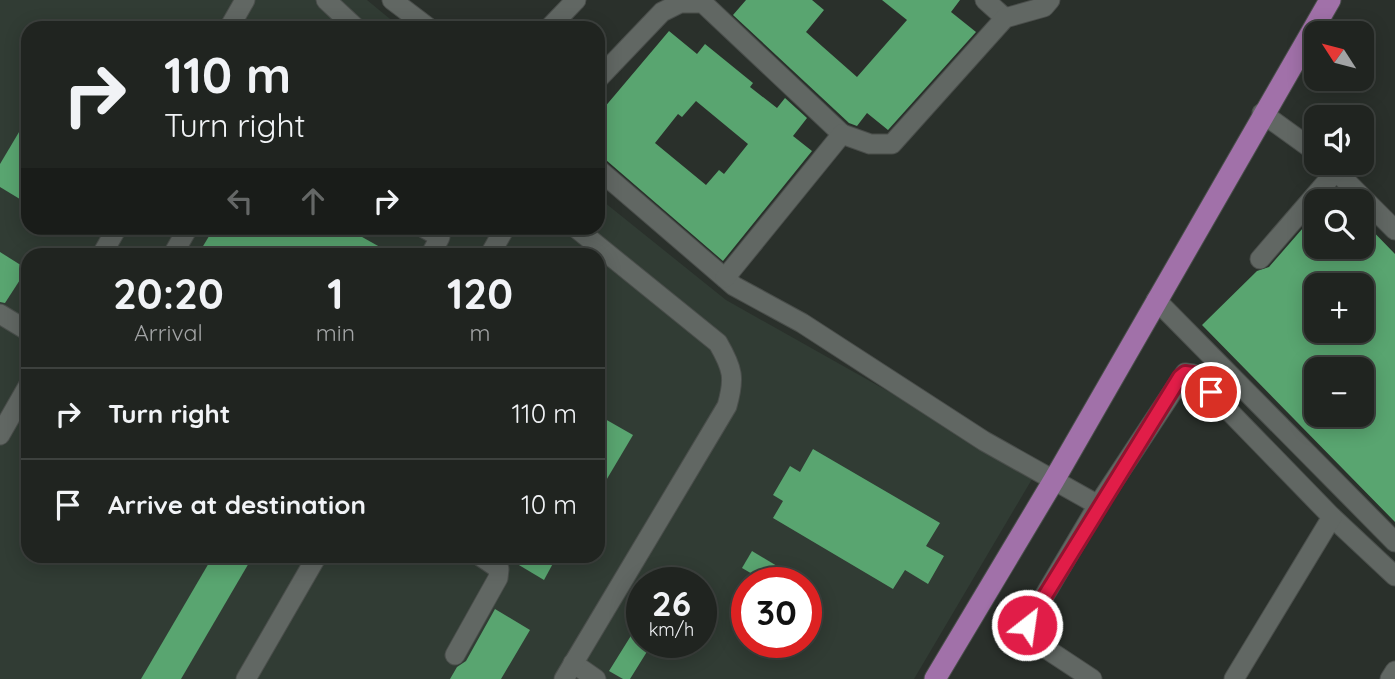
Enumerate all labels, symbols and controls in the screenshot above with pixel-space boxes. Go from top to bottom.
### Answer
north arrow [1304,21,1374,91]
map controls [1304,21,1374,427]
text: 110 m [164,44,291,105]
icon: right [49,49,140,140]
text: Turn right [164,105,305,145]
button: sound [1304,105,1374,175]
icon: left [221,182,259,220]
icon: ahead [294,182,332,220]
icon: right [367,182,405,220]
button: search [1304,189,1374,259]
text: 20:20 [113,267,224,320]
text: 1 [327,267,344,320]
text: 120 [447,267,513,320]
button: + [1304,273,1374,343]
text: Arrival [134,318,203,347]
text: min [316,318,355,347]
text: m [469,318,490,347]
button: − [1304,357,1374,427]
pin [1181,362,1241,422]
icon: arrive [1192,373,1230,411]
icon: right [49,395,87,433]
text: Turn right [108,397,230,430]
text: 110 m [511,397,577,430]
icon: arrive [49,486,87,524]
text: Arrive at destination [108,488,366,521]
text: 10 m [521,488,577,521]
speed limit sign: 30 [731,567,822,658]
text: 26 [652,581,691,625]
position arrow [990,588,1064,662]
text: km/h [649,618,694,641]

